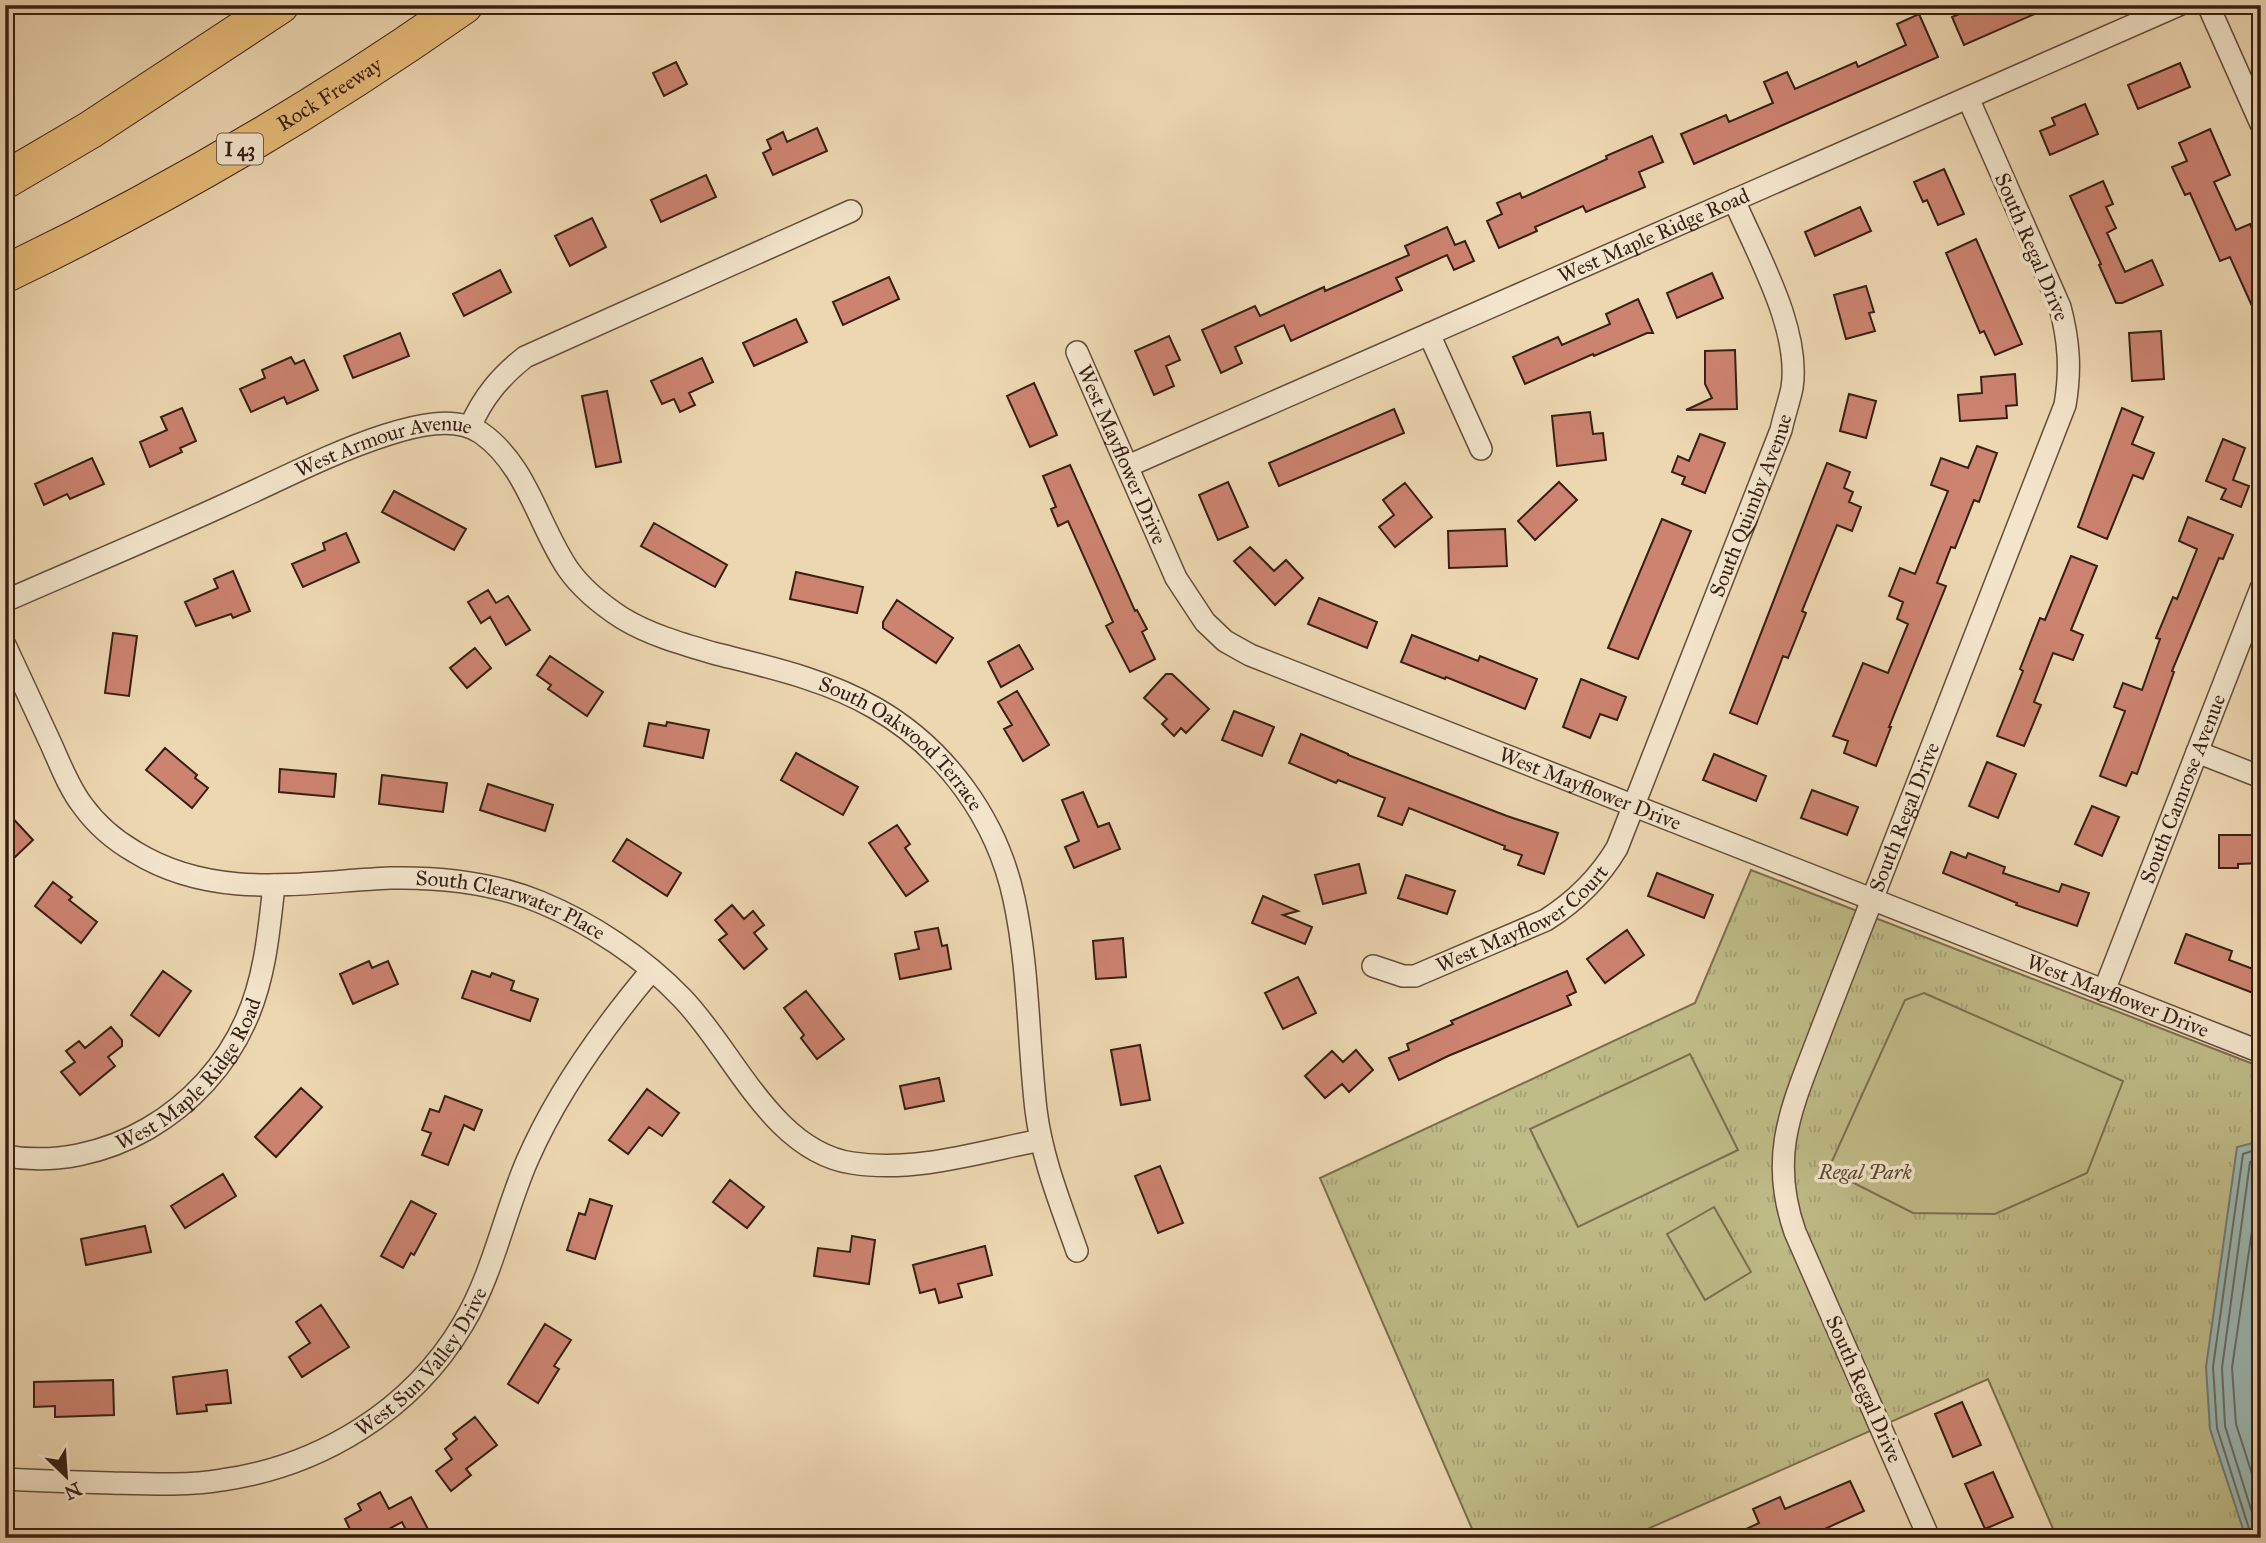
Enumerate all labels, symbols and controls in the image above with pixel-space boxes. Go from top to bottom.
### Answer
street label: Rock Freeway [272,51,388,137]
road number: I 43 [217,134,263,164]
street label: South Regal Drive [1989,169,2075,325]
street label: West Maple Ridge Road [1554,182,1754,289]
street label: West Mayflower Drive [1071,361,1173,549]
street label: West Armour Avenue [291,410,476,483]
street label: South Quimby Avenue [1704,411,1798,601]
street label: South Oakwood Terrace [815,671,989,816]
street label: South Camrose Avenue [2134,690,2231,887]
street label: South Regal Drive [1863,738,1945,896]
street label: West Mayflower Drive [1495,741,1685,836]
street label: West Mayflower Court [1432,859,1614,978]
street label: South Clearwater Place [415,865,610,946]
street label: West Mayflower Drive [2023,948,2213,1043]
street label: West Maple Ridge Road [112,994,267,1156]
park label: Regal Park [1817,1159,1912,1185]
street label: West Sun Valley Drive [350,1283,493,1442]
street label: South Regal Drive [1820,1311,1908,1467]
north arrow [32,1442,102,1512]
text: N [61,1477,85,1505]

